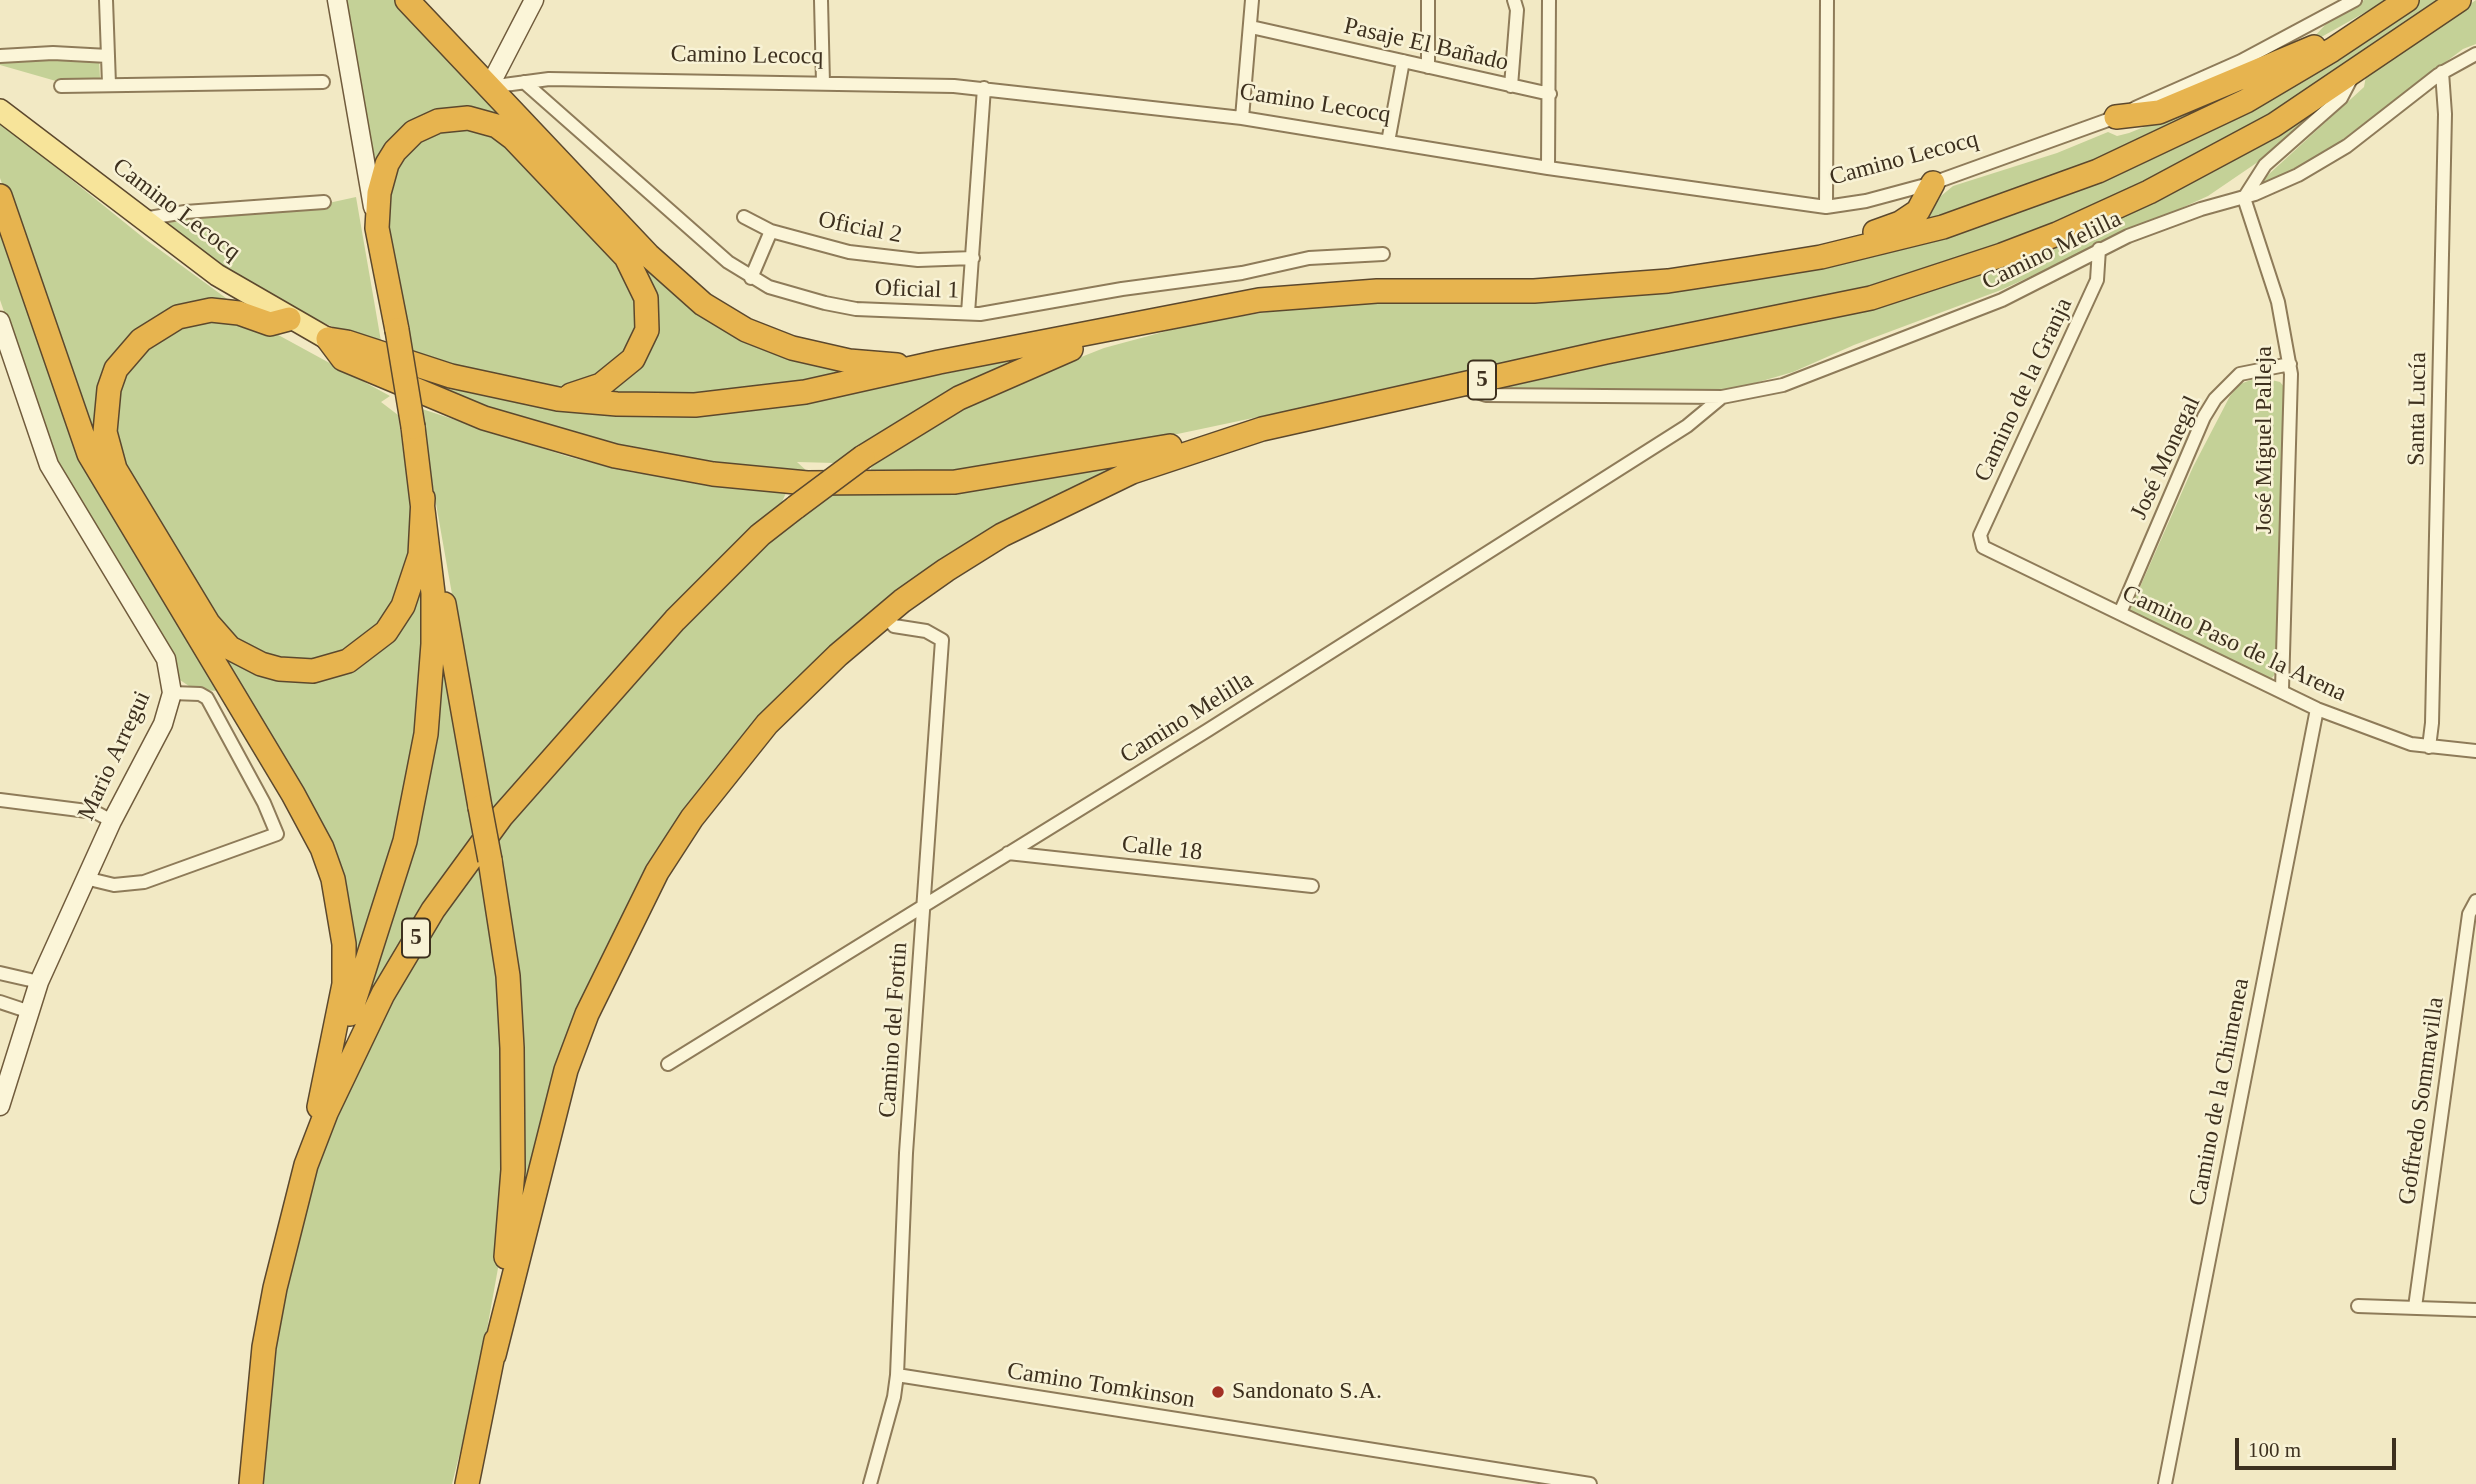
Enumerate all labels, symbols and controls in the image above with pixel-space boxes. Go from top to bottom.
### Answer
street label: Pasaje El Bañado [1341,12,1511,78]
street label: Camino Lecocq [670,40,824,72]
street label: Camino Lecocq [1237,78,1393,130]
street label: Camino Lecocq [1827,125,1981,193]
street label: Camino Lecocq [106,153,246,267]
street label: Camino Melilla [1978,205,2126,297]
street label: Oficial 2 [816,206,904,250]
street label: Oficial 1 [874,274,960,306]
street label: Camino de la Granja [1969,294,2079,486]
street label: José Miguel Palleja [2251,346,2279,534]
street label: Santa Lucía [2403,352,2433,466]
road number: 5 [1468,360,1496,400]
street label: José Monegal [2125,392,2207,524]
street label: Camino Paso de la Arena [2117,579,2351,709]
street label: Camino Melilla [1115,666,1259,770]
street label: Mario Arregui [73,687,157,825]
street label: Calle 18 [1120,830,1204,868]
road number: 5 [402,918,430,958]
street label: Camino del Fortin [873,941,915,1119]
street label: Camino de la Chimenea [2184,976,2256,1208]
street label: Goffredo Sommavilla [2393,995,2451,1207]
street label: Camino Tomkinson [1005,1357,1197,1415]
place label: Sandonato S.A. [1232,1378,1382,1406]
marker: Sandonato S.A. [1210,1384,1226,1400]
scale bar [2238,1424,2399,1468]
text: 100 m [2248,1438,2301,1462]

